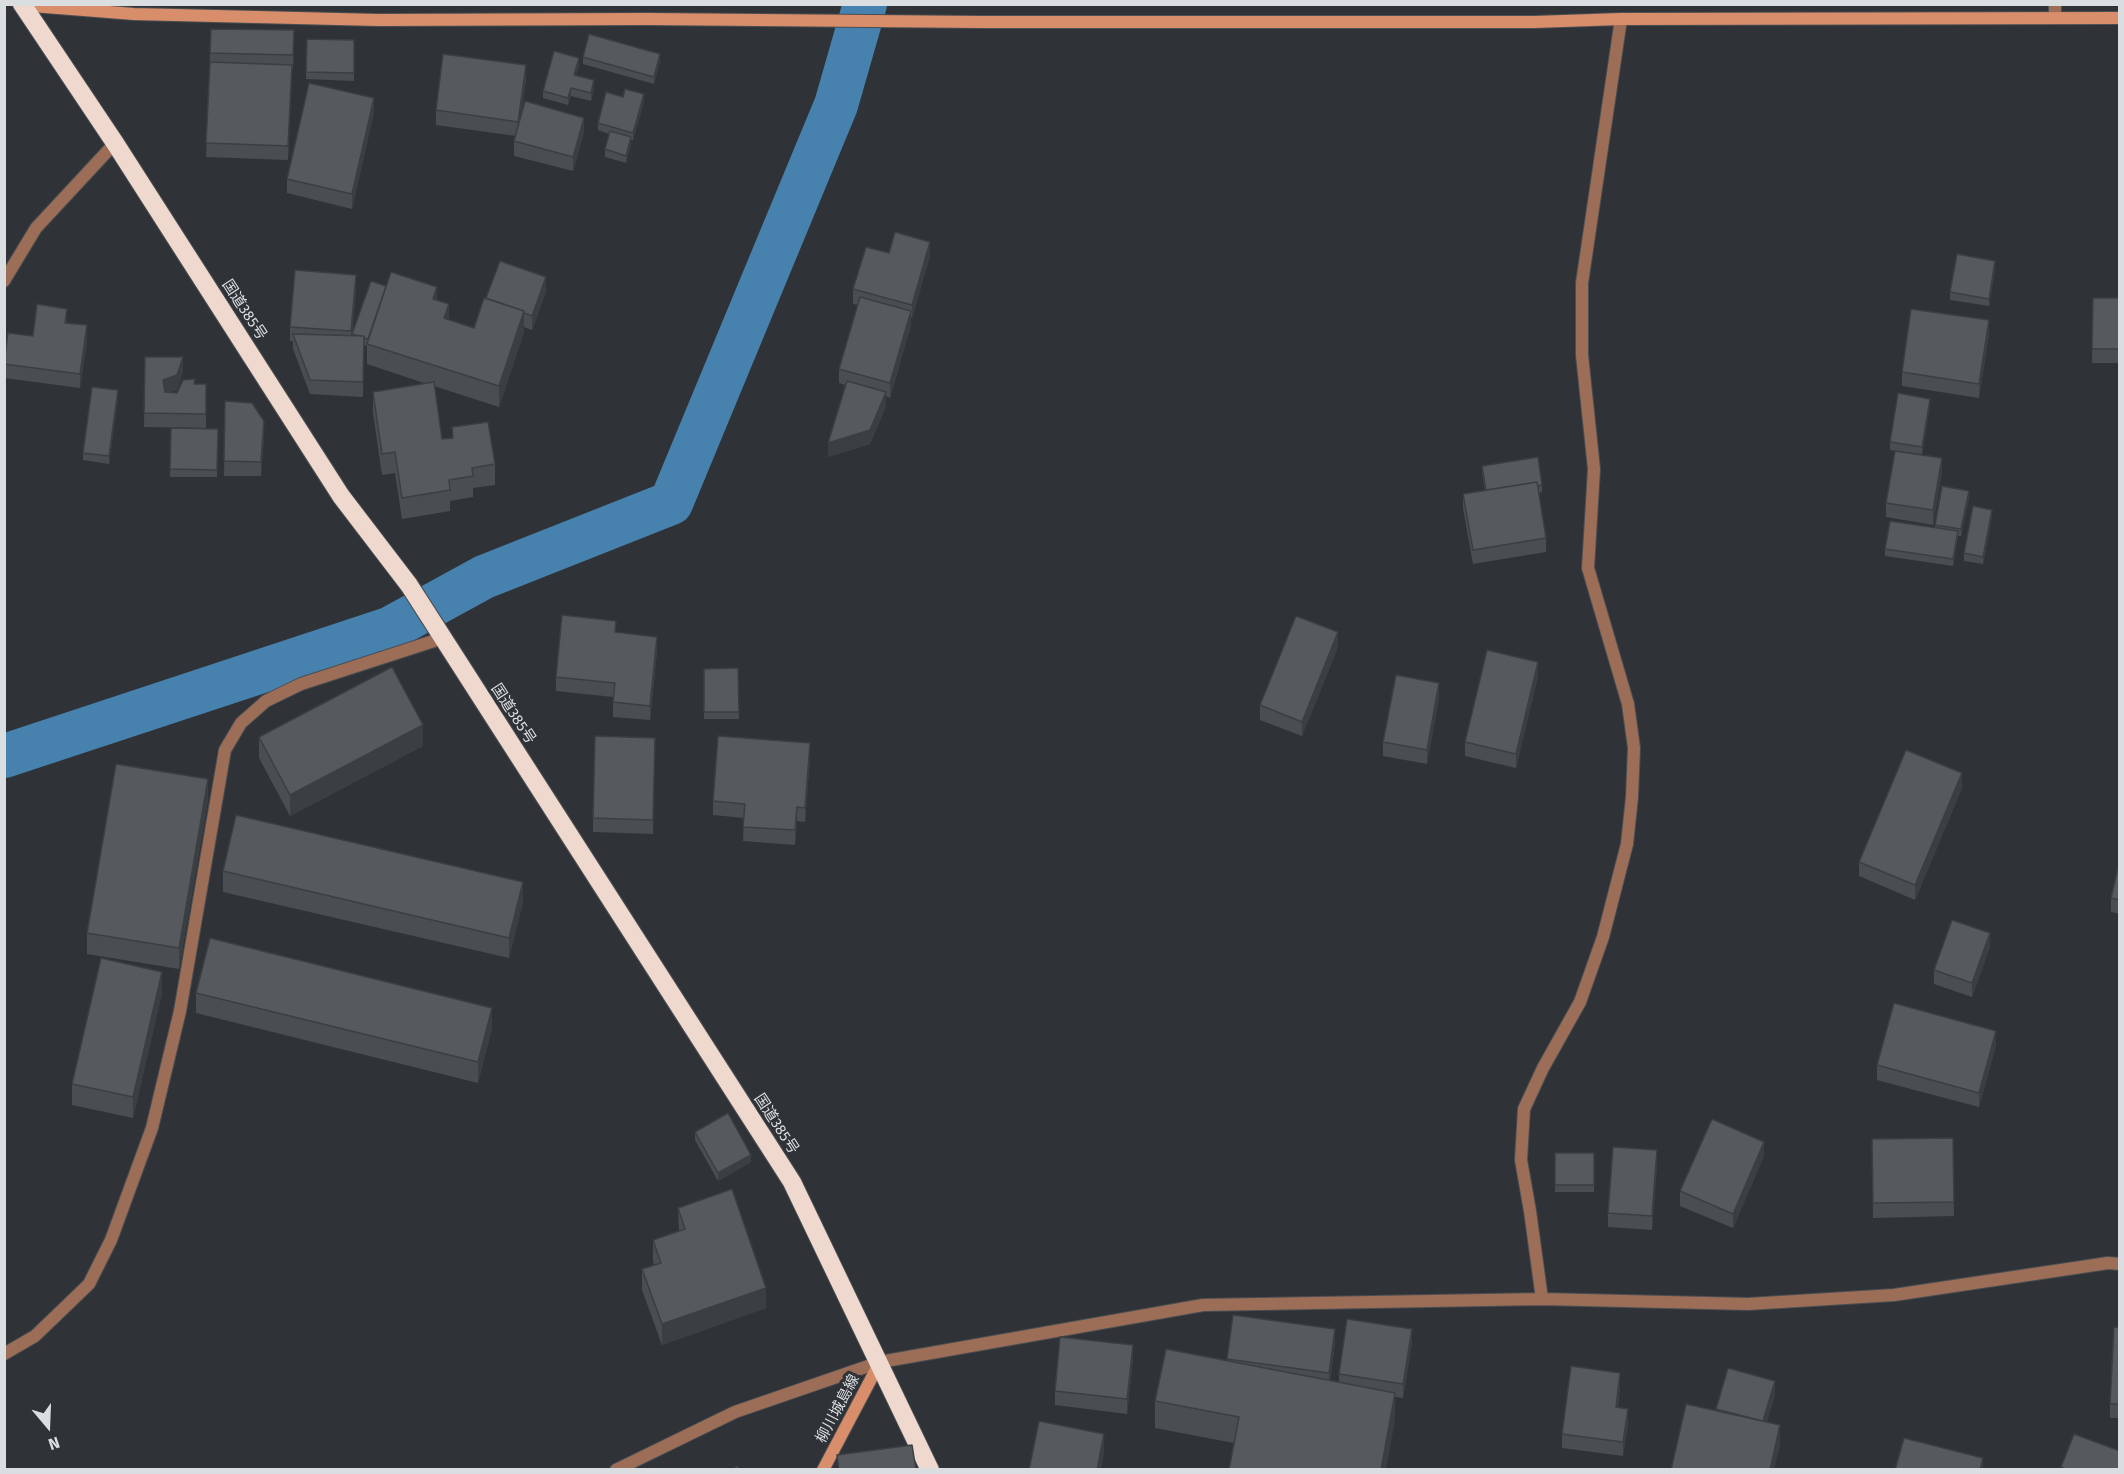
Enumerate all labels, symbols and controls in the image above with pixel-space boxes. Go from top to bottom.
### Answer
street label: 国道385号 [218,276,270,344]
street label: 国道385号 [487,680,539,748]
street label: 国道385号 [750,1090,802,1158]
street label: 柳川城島線 [812,1372,864,1446]
north arrow [18,1396,78,1456]
text: N [46,1433,62,1454]

